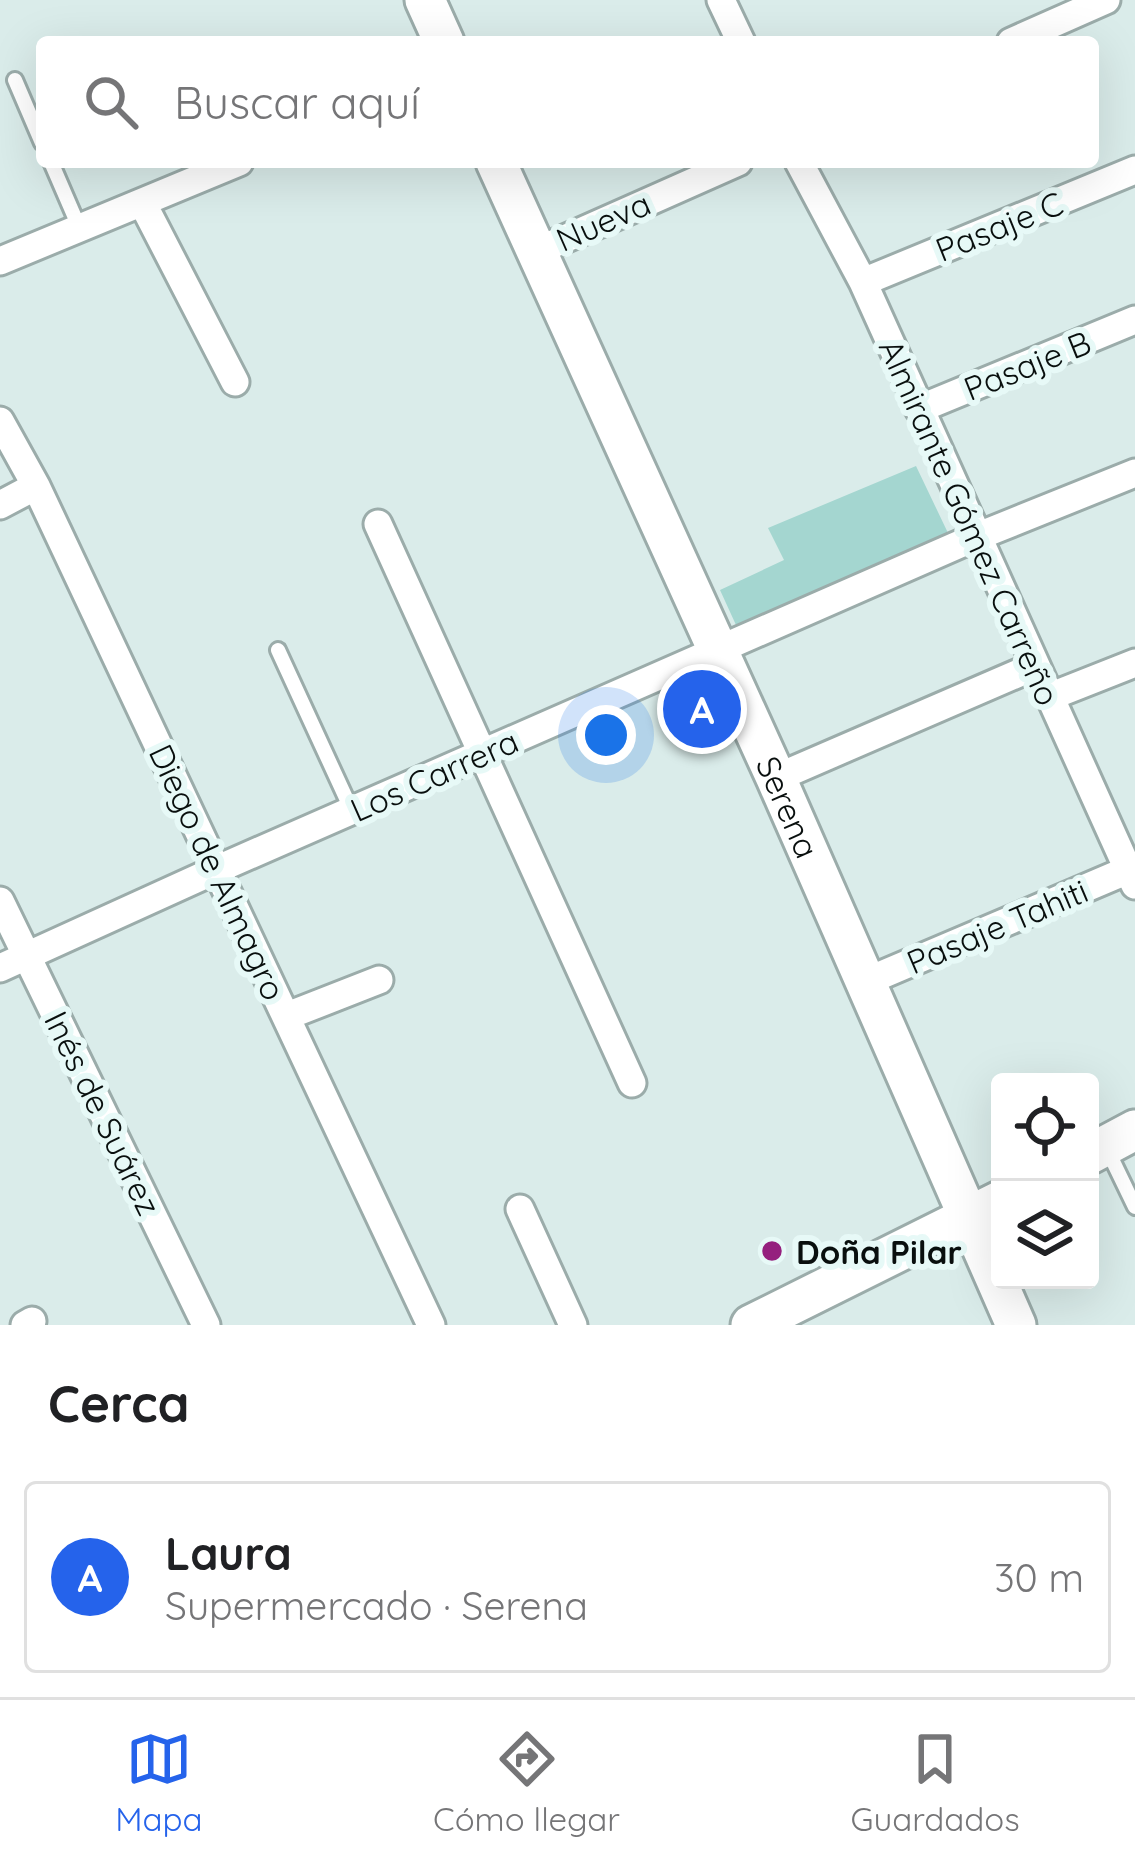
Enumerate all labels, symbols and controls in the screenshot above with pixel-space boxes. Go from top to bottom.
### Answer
search box [36,36,1099,168]
icon: search [78,69,144,135]
text: Buscar aquí [174,74,420,130]
street label: Nueva [550,182,656,260]
street label: Pasaje C [929,182,1069,270]
street label: Pasaje B [958,321,1096,409]
street label: Almirante Gómez Carreño [871,333,1069,711]
pin: A [663,664,741,754]
your location [576,705,636,765]
street label: Los Carrera [344,720,524,830]
street label: Diego de Almagro [141,738,295,1006]
street label: Serena [748,749,829,864]
street label: Pasaje Tahiti [900,870,1094,982]
street label: Inés de Suárez [36,1004,170,1222]
map controls [991,1073,1099,1289]
button: locate [991,1073,1099,1181]
button: layers [991,1181,1099,1289]
place label: Doña Pilar [796,1231,962,1272]
marker: Doña Pilar [759,1238,785,1264]
text: Cerca [48,1371,190,1435]
text: Laura [165,1525,292,1581]
text: A [78,1553,102,1602]
text: 30 m [994,1553,1084,1602]
text: Supermercado · Serena [165,1581,588,1630]
tab: Mapa [115,1726,203,1839]
tab: Cómo llegar [433,1726,620,1839]
tab: Guardados [851,1726,1020,1839]

